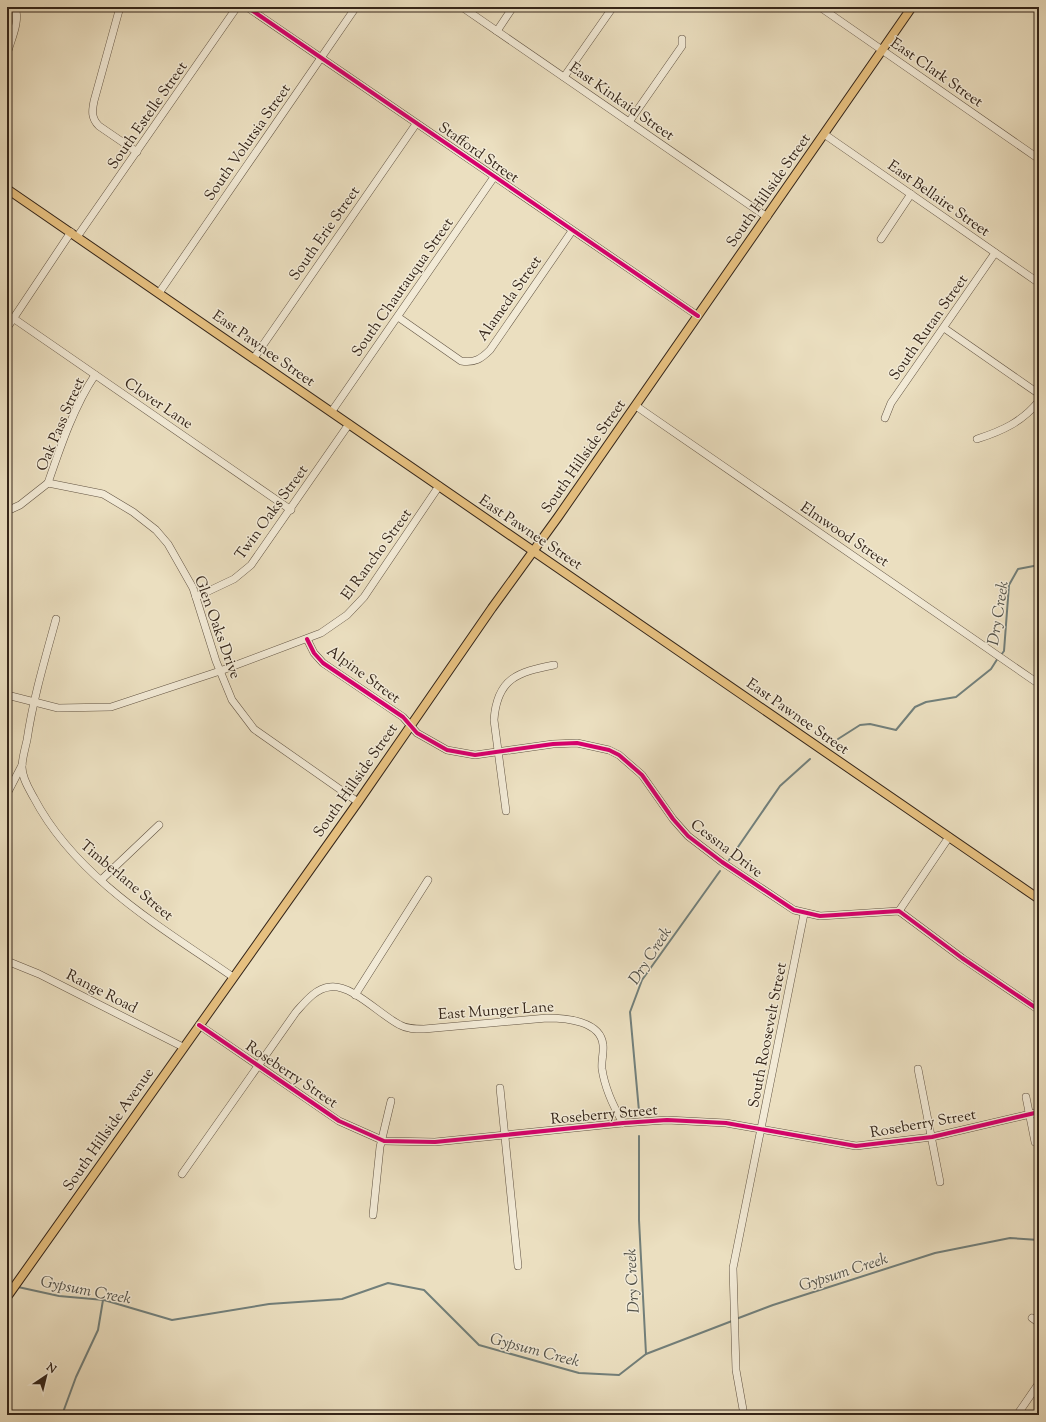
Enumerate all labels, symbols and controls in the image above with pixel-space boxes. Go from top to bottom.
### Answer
street label: East Clark Street [886,33,987,113]
street label: South Estelle Street [103,58,193,174]
street label: East Kinkaid Street [564,58,678,146]
street label: South Volutsia Street [200,80,297,206]
street label: Stafford Street [434,118,523,189]
street label: South Hillside Street [722,130,816,252]
street label: East Bellaire Street [883,156,994,242]
street label: South Erie Street [285,182,366,285]
street label: South Chautauqua Street [347,214,459,362]
street label: Alameda Street [473,252,547,346]
street label: South Rutan Street [885,271,974,385]
street label: East Pawnee Street [208,306,319,393]
street label: Oak Pass Street [32,374,91,475]
street label: Clover Lane [120,374,197,435]
street label: South Hillside Street [537,396,631,518]
street label: Twin Oaks Street [231,461,314,565]
street label: East Pawnee Street [474,491,586,576]
street label: Elmwood Street [796,498,893,573]
street label: El Rancho Street [337,505,418,605]
street label: Glen Oaks Drive [188,573,245,682]
water label: Dry Creek [983,580,1016,647]
street label: Alpine Street [322,641,404,709]
street label: East Pawnee Street [742,674,853,761]
street label: South Hillside Street [309,720,403,842]
street label: Cessna Drive [686,815,767,883]
street label: Timberlane Street [75,836,177,926]
water label: Dry Creek [624,923,678,990]
street label: South Roosevelt Street [744,961,793,1110]
street label: Range Road [62,965,141,1020]
street label: East Munger Lane [438,997,555,1026]
street label: Roseberry Street [241,1037,341,1114]
street label: South Hillside Avenue [59,1064,160,1196]
street label: Roseberry Street [550,1100,658,1131]
street label: Roseberry Street [869,1105,978,1144]
water label: Dry Creek [620,1248,647,1314]
water label: Gypsum Creek [796,1248,891,1299]
water label: Gypsum Creek [38,1271,133,1312]
water label: Gypsum Creek [487,1328,582,1374]
north arrow [26,1356,66,1396]
text: N [42,1359,60,1378]

